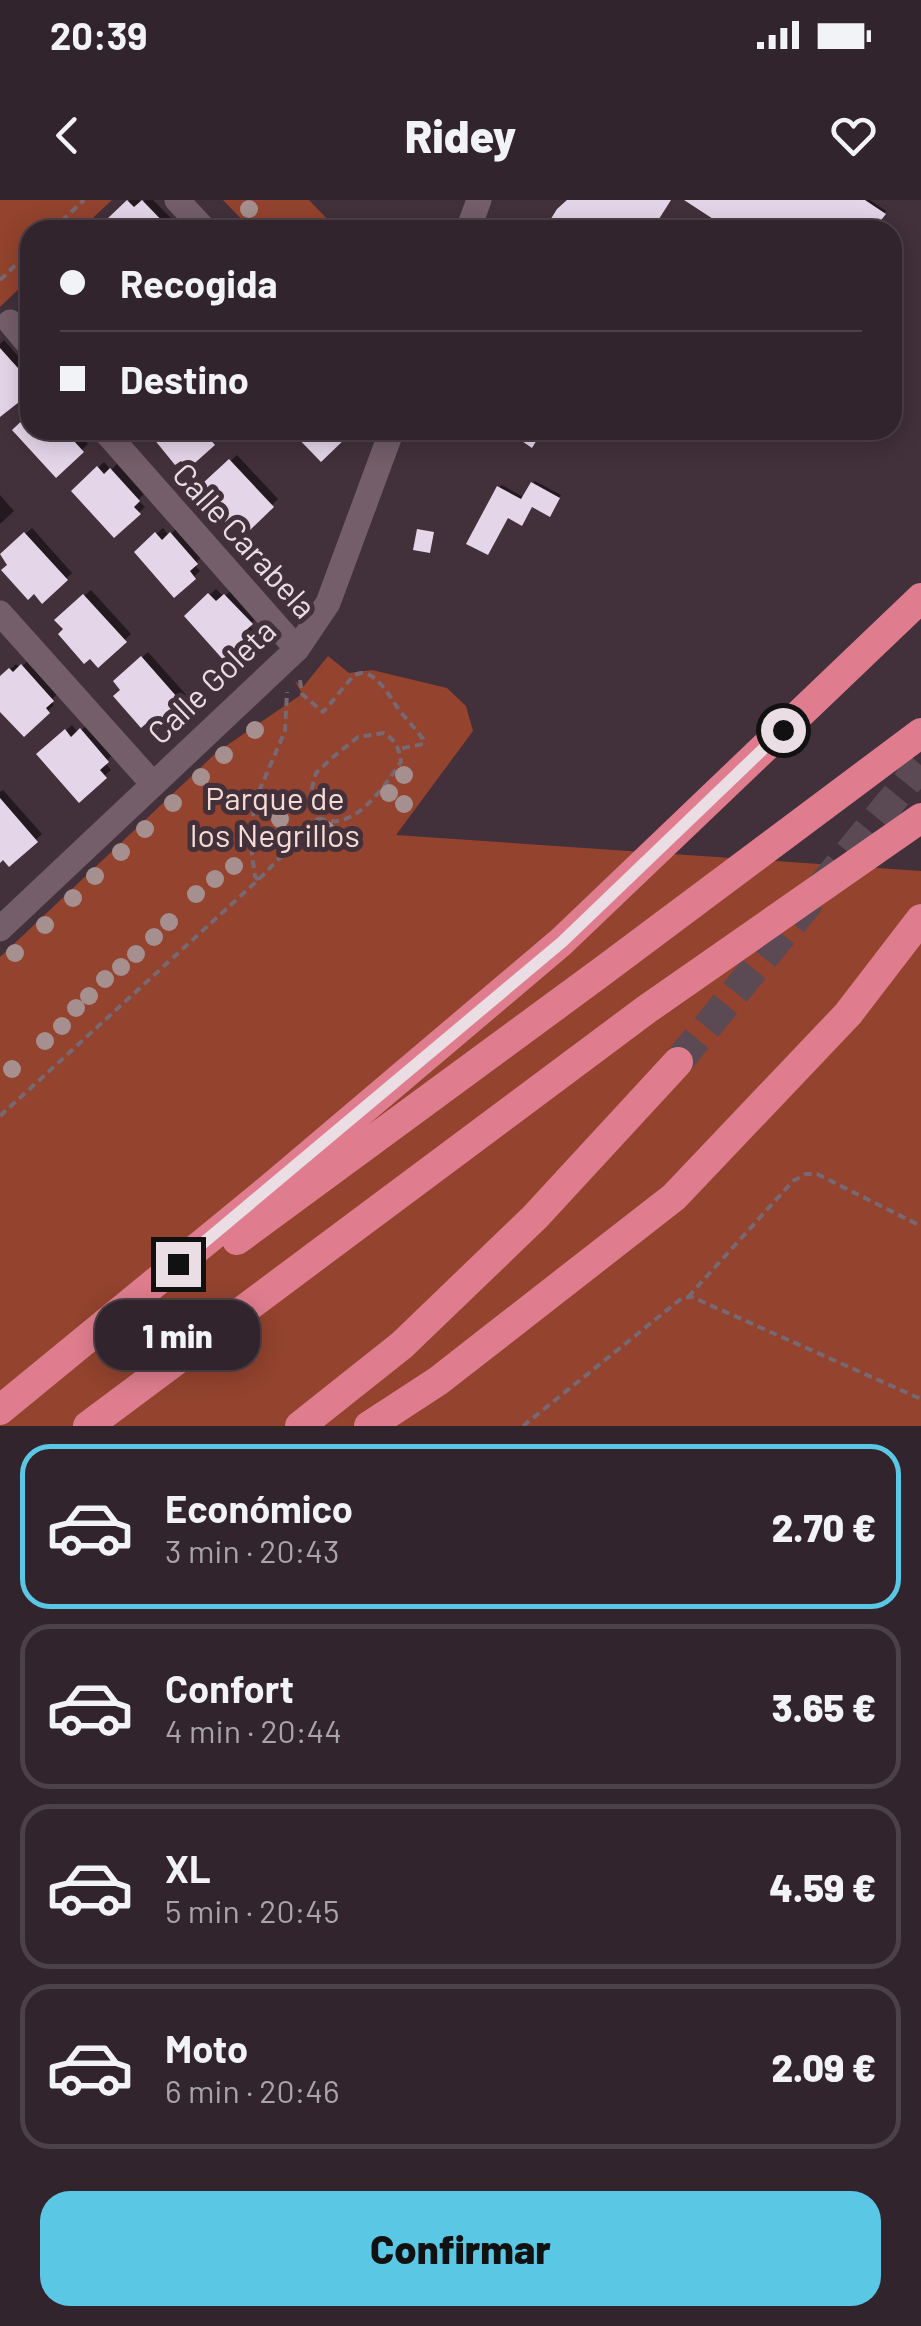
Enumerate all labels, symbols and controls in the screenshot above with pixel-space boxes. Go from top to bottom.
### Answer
text: 20:39 [50,12,147,58]
icon: back [40,108,95,163]
text: Ridey [405,108,516,162]
icon: heart [826,108,881,163]
text: Recogida [120,260,278,306]
text: Destino [120,356,249,402]
street label: Calle Carabela [166,454,325,625]
street label: Calle Goleta [139,610,282,751]
route start [761,708,806,753]
park label: Parque de los Negrillos [190,778,360,853]
route end [156,1242,201,1287]
callout: 1 min [96,1299,260,1369]
text: 1 min [142,1316,213,1354]
icon: car [45,1482,135,1572]
text: Económico [165,1485,353,1531]
text: 2.70 € [772,1504,876,1550]
text: 3 min · 20:43 [165,1531,339,1569]
icon: car [45,1662,135,1752]
text: Confort [165,1665,294,1711]
text: 3.65 € [772,1684,876,1730]
text: 4 min · 20:44 [165,1711,342,1749]
icon: car [45,1842,135,1932]
text: XL [165,1845,211,1891]
text: 4.59 € [769,1864,876,1910]
text: 5 min · 20:45 [165,1891,339,1929]
icon: car [45,2022,135,2112]
text: Moto [165,2025,248,2071]
text: 2.09 € [771,2044,876,2090]
text: 6 min · 20:46 [165,2071,339,2109]
button: Confirmar [40,2191,881,2306]

